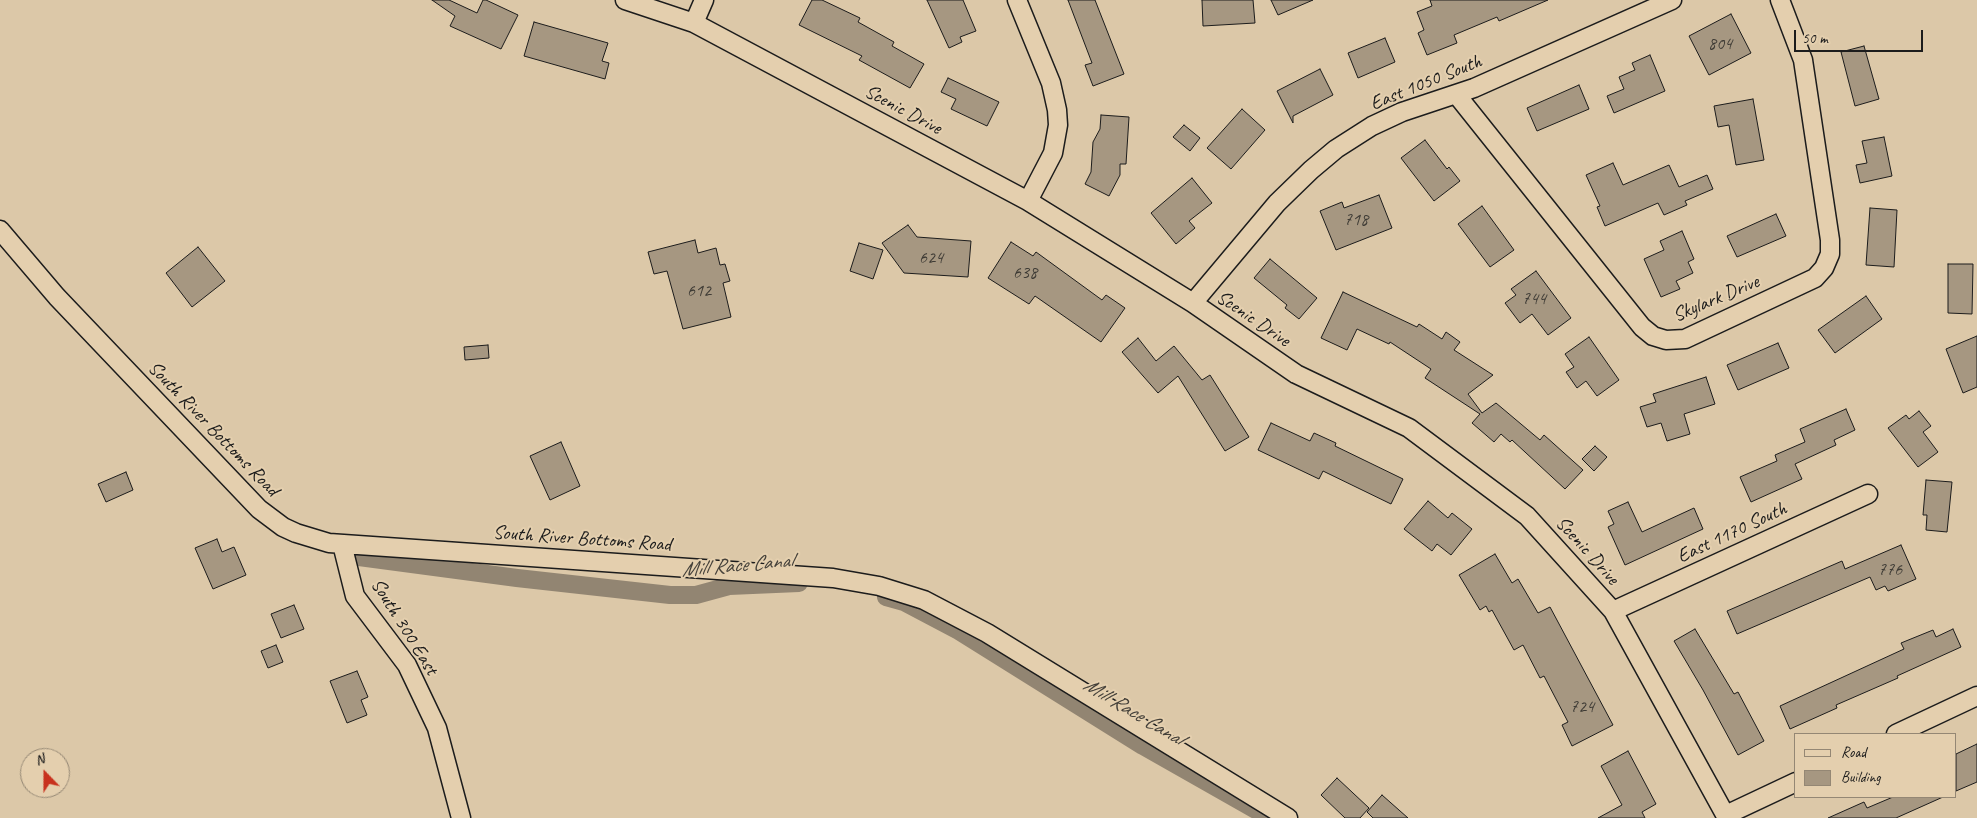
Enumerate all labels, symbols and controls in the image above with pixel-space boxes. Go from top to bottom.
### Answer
scale bar [1797,20,1926,52]
text: 50 m [1802,29,1828,48]
house number: 804 [1708,33,1732,55]
street label: East 1050 South [1367,50,1485,116]
street label: Scenic Drive [860,80,946,140]
house number: 718 [1344,209,1368,231]
house number: 624 [919,247,943,269]
house number: 638 [1013,262,1037,284]
street label: Skylark Drive [1669,270,1763,328]
house number: 612 [687,280,711,302]
street label: Scenic Drive [1212,286,1294,352]
house number: 744 [1522,288,1546,310]
street label: South River Bottoms Road [142,356,284,502]
street label: East 1170 South [1673,497,1791,569]
street label: Scenic Drive [1550,512,1624,590]
street label: South River Bottoms Road [492,521,672,557]
water label: Mill Race Canal [680,549,794,583]
house number: 776 [1878,559,1902,581]
street label: South 300 East [365,574,443,680]
water label: Mill Race Canal [1079,672,1187,752]
house number: 724 [1570,696,1594,718]
legend [1794,733,1957,798]
text: Road [1841,743,1866,762]
north arrow [20,748,70,798]
text: N [32,750,47,769]
text: Building [1841,768,1880,787]

